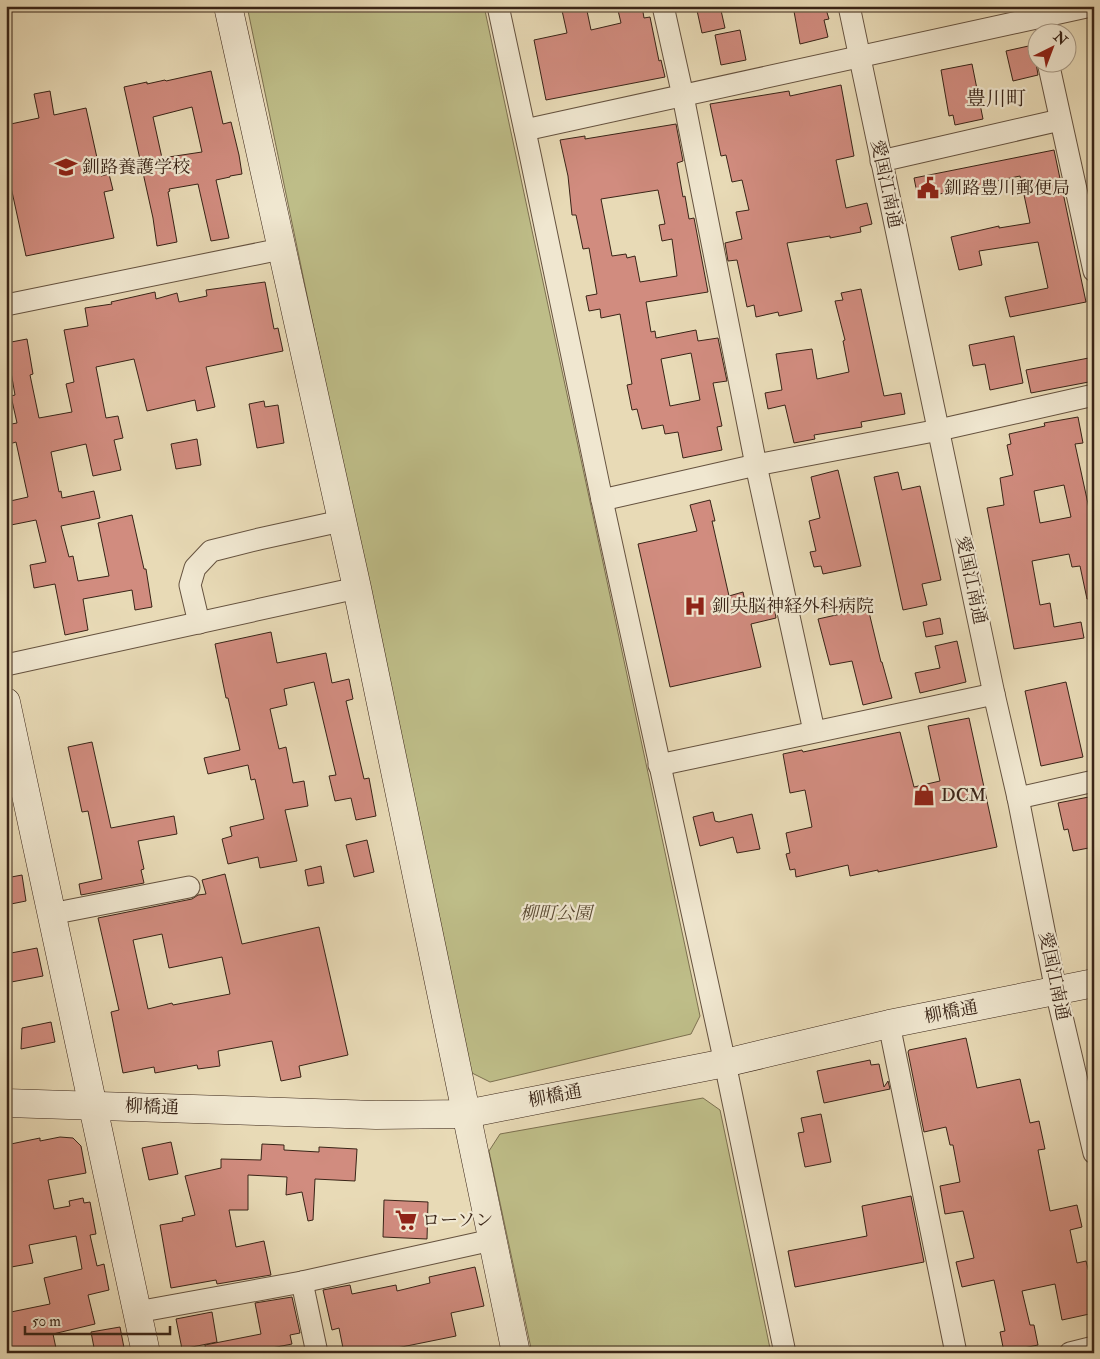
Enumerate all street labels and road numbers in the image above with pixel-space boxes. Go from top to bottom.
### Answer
street label: 愛国江南通 [865,138,907,230]
street label: 愛国江南通 [950,534,992,626]
street label: 愛国江南通 [1033,930,1075,1022]
street label: 柳橋通 [922,996,980,1028]
street label: 柳橋通 [526,1080,584,1112]
street label: 柳橋通 [125,1095,179,1119]

